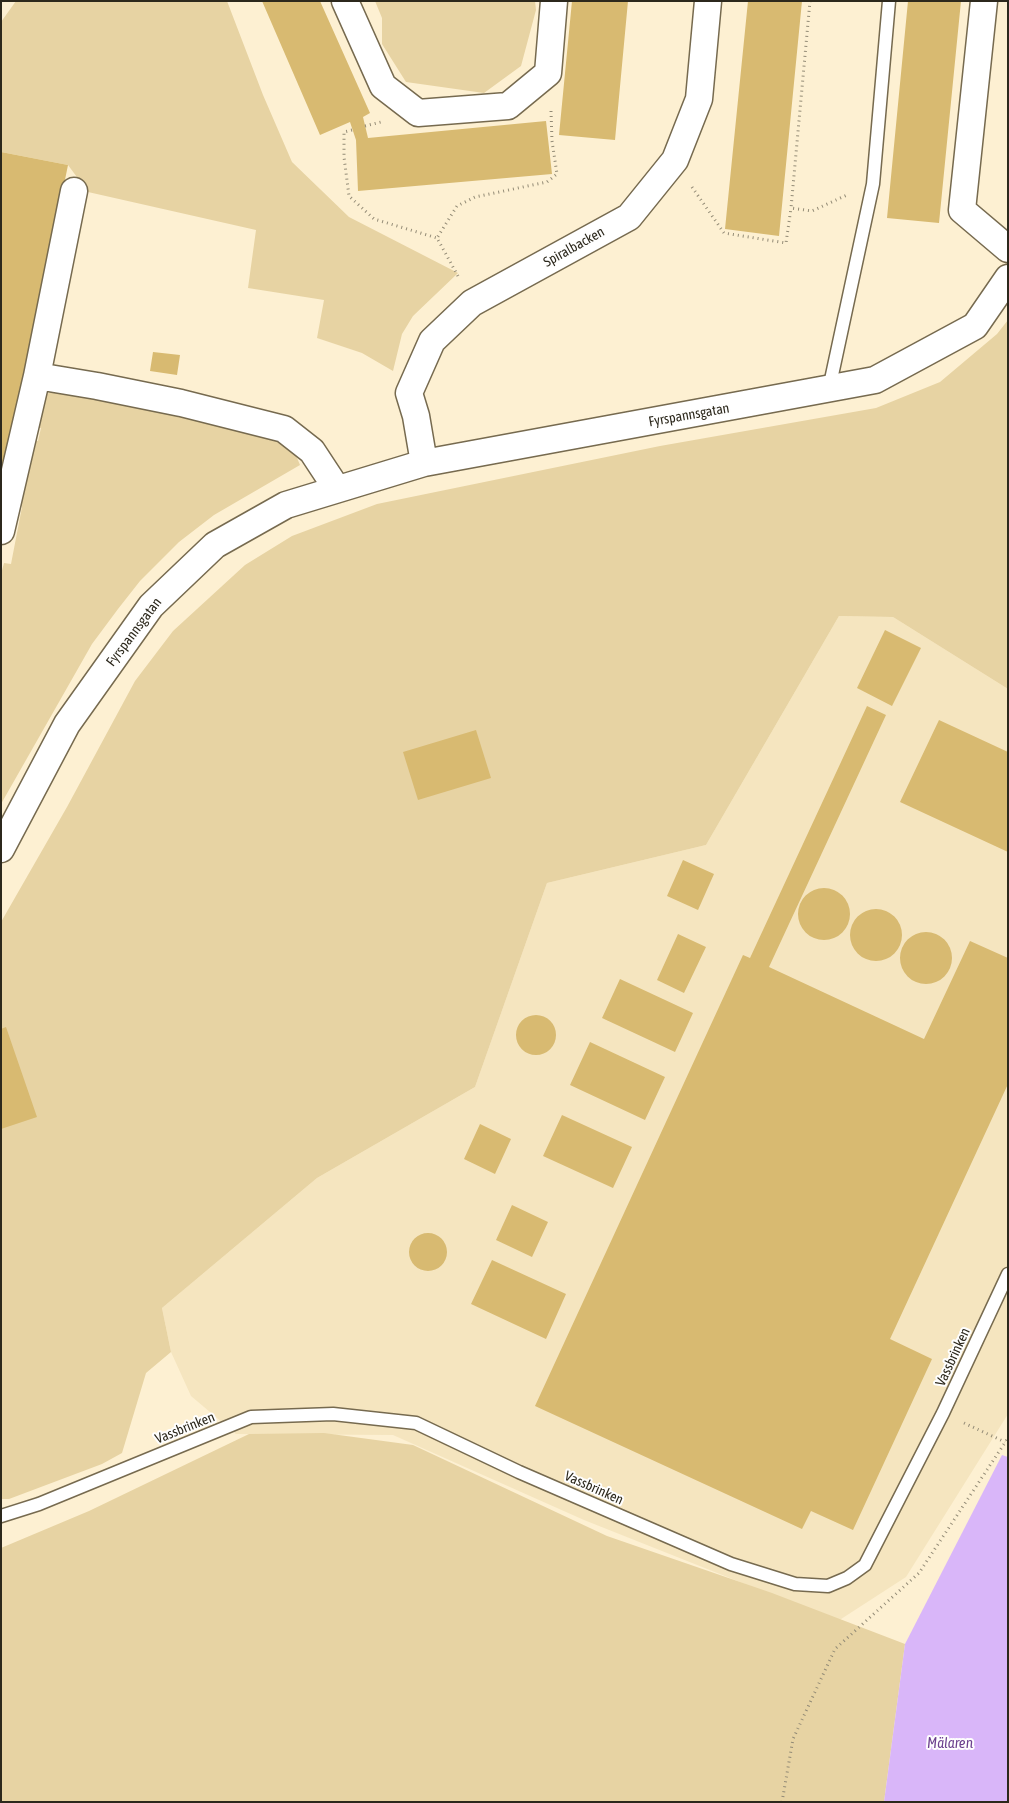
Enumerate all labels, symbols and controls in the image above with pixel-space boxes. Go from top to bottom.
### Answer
street label: Spiralbacken [541,223,607,271]
street label: Fyrspannsgatan [647,400,731,430]
street label: Fyrspannsgatan [103,594,165,670]
street label: Vassbrinken [932,1325,974,1389]
street label: Vassbrinken [153,1408,217,1448]
street label: Vassbrinken [562,1468,626,1508]
water label: Mälaren [927,1734,973,1752]

